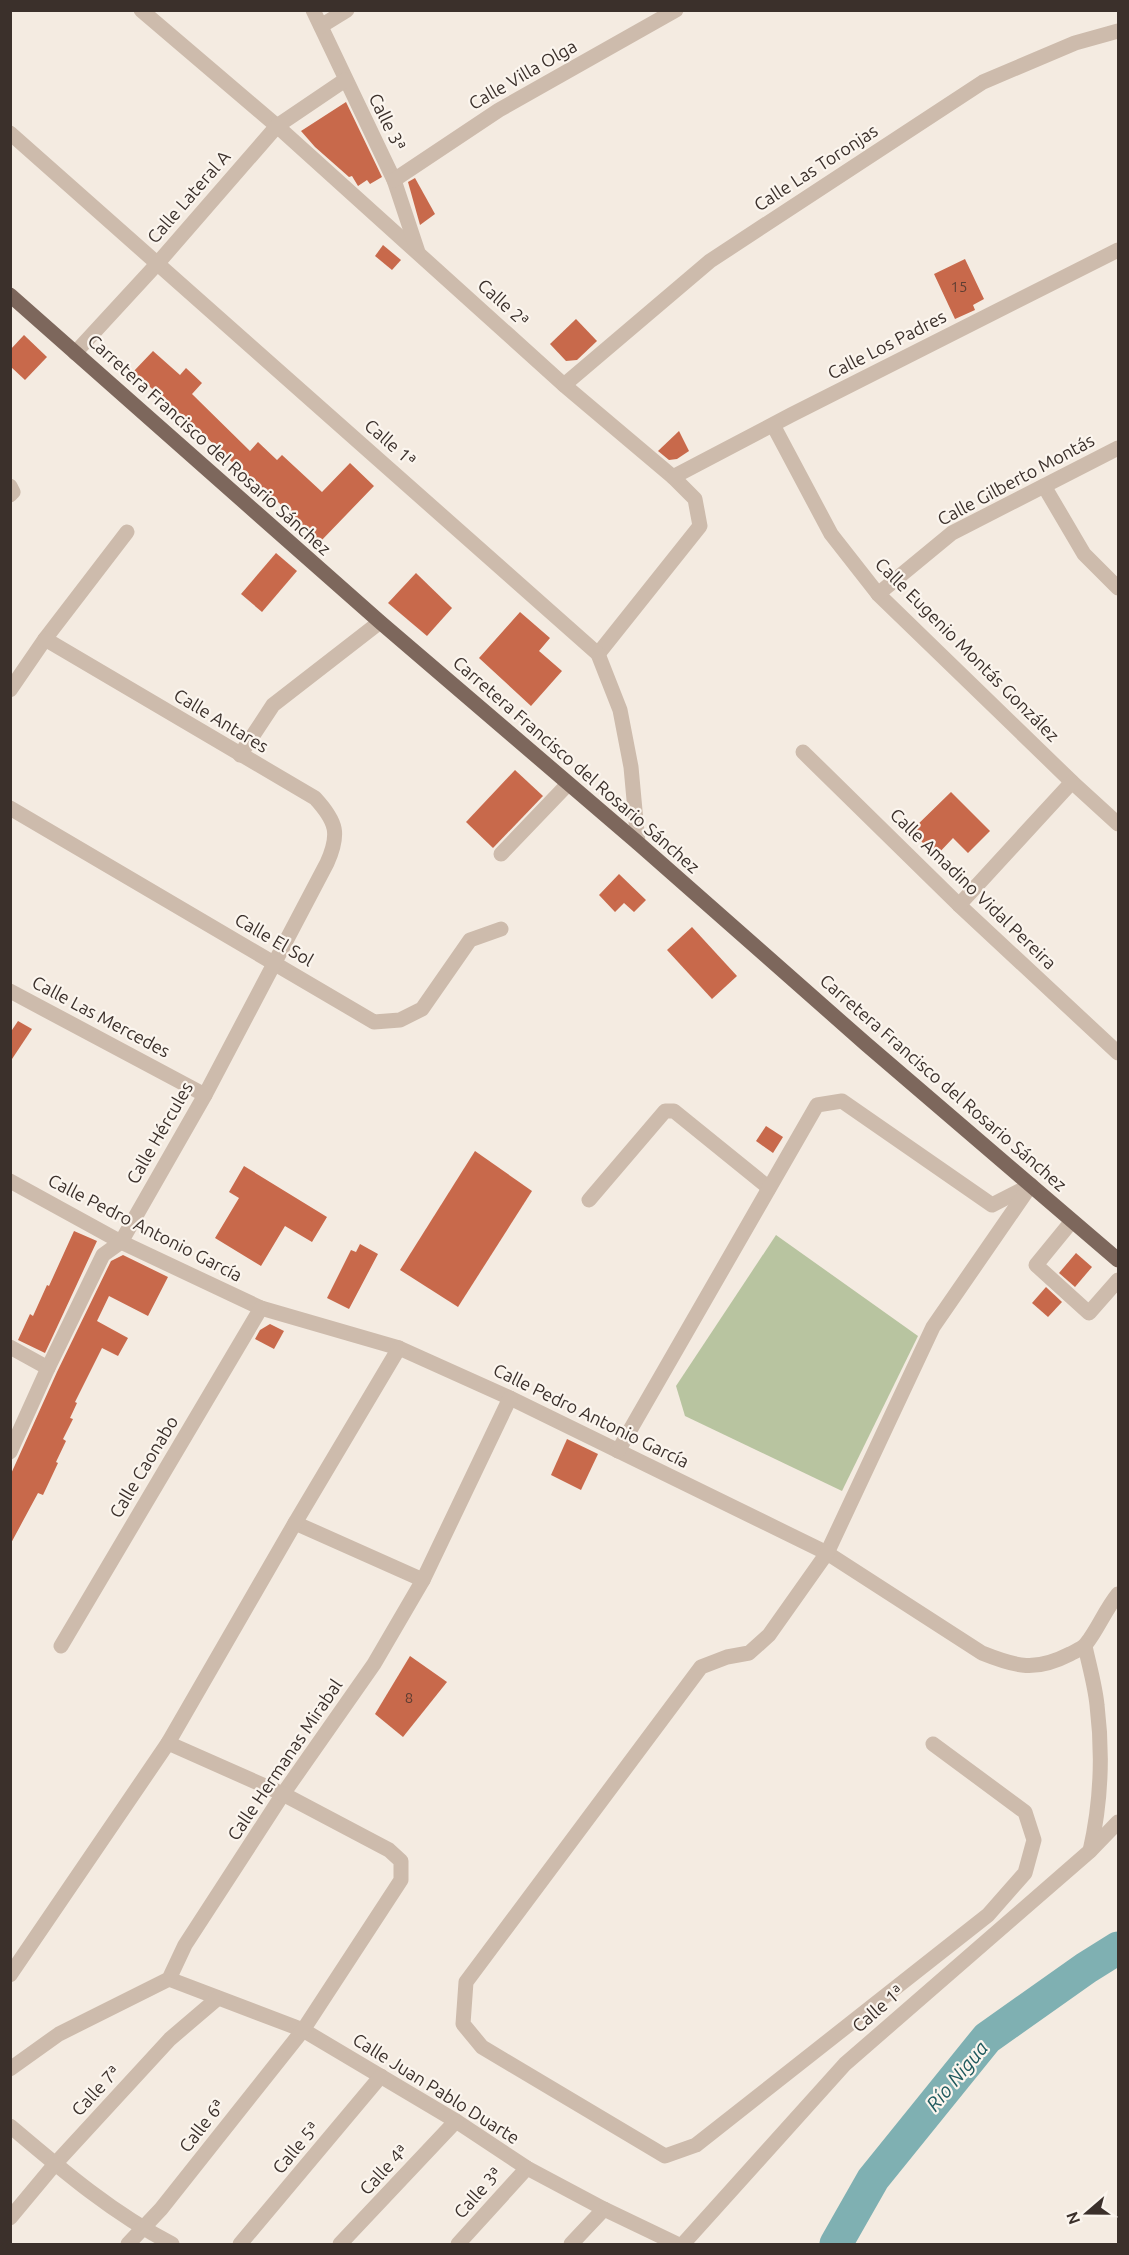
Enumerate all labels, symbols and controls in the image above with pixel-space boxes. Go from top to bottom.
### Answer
street label: Calle Villa Olga [465,35,580,113]
street label: Calle 3ª [366,90,410,153]
street label: Calle Las Toronjas [750,120,881,214]
street label: Calle Lateral A [143,146,234,247]
street label: Calle 2ª [474,274,533,330]
house number: 15 [951,278,967,295]
street label: Calle Los Padres [824,306,949,383]
street label: Carretera Francisco del Rosario Sánchez [84,330,335,559]
street label: Calle 1ª [361,415,420,470]
street label: Calle Gilberto Montás [934,429,1097,529]
street label: Calle Eugenio Montás González [872,553,1064,745]
street label: Carretera Francisco del Rosario Sánchez [449,652,704,877]
street label: Calle Antares [171,684,273,756]
street label: Calle Amadino Vidal Pereira [887,804,1061,973]
street label: Calle El Sol [232,909,318,970]
street label: Carretera Francisco del Rosario Sánchez [816,970,1071,1195]
street label: Calle Las Mercedes [29,971,174,1061]
street label: Calle Hércules [122,1078,196,1187]
street label: Calle Pedro Antonio García [45,1169,246,1285]
street label: Calle Pedro Antonio García [490,1359,692,1471]
street label: Calle Caonabo [105,1412,181,1521]
street label: Calle Hermanas Mirabal [223,1675,346,1844]
house number: 8 [405,1689,413,1706]
street label: Calle 1ª [848,1981,907,2036]
street label: Calle Juan Pablo Duarte [350,2029,523,2148]
water label: Río Nigua [921,2036,993,2115]
street label: Calle 7ª [67,2061,123,2119]
street label: Calle 6ª [175,2095,228,2156]
street label: Calle 5ª [268,2118,322,2177]
street label: Calle 4ª [355,2140,411,2198]
street label: Calle 3ª [449,2163,505,2222]
north arrow [1057,2183,1117,2243]
text: N [1062,2209,1083,2227]

